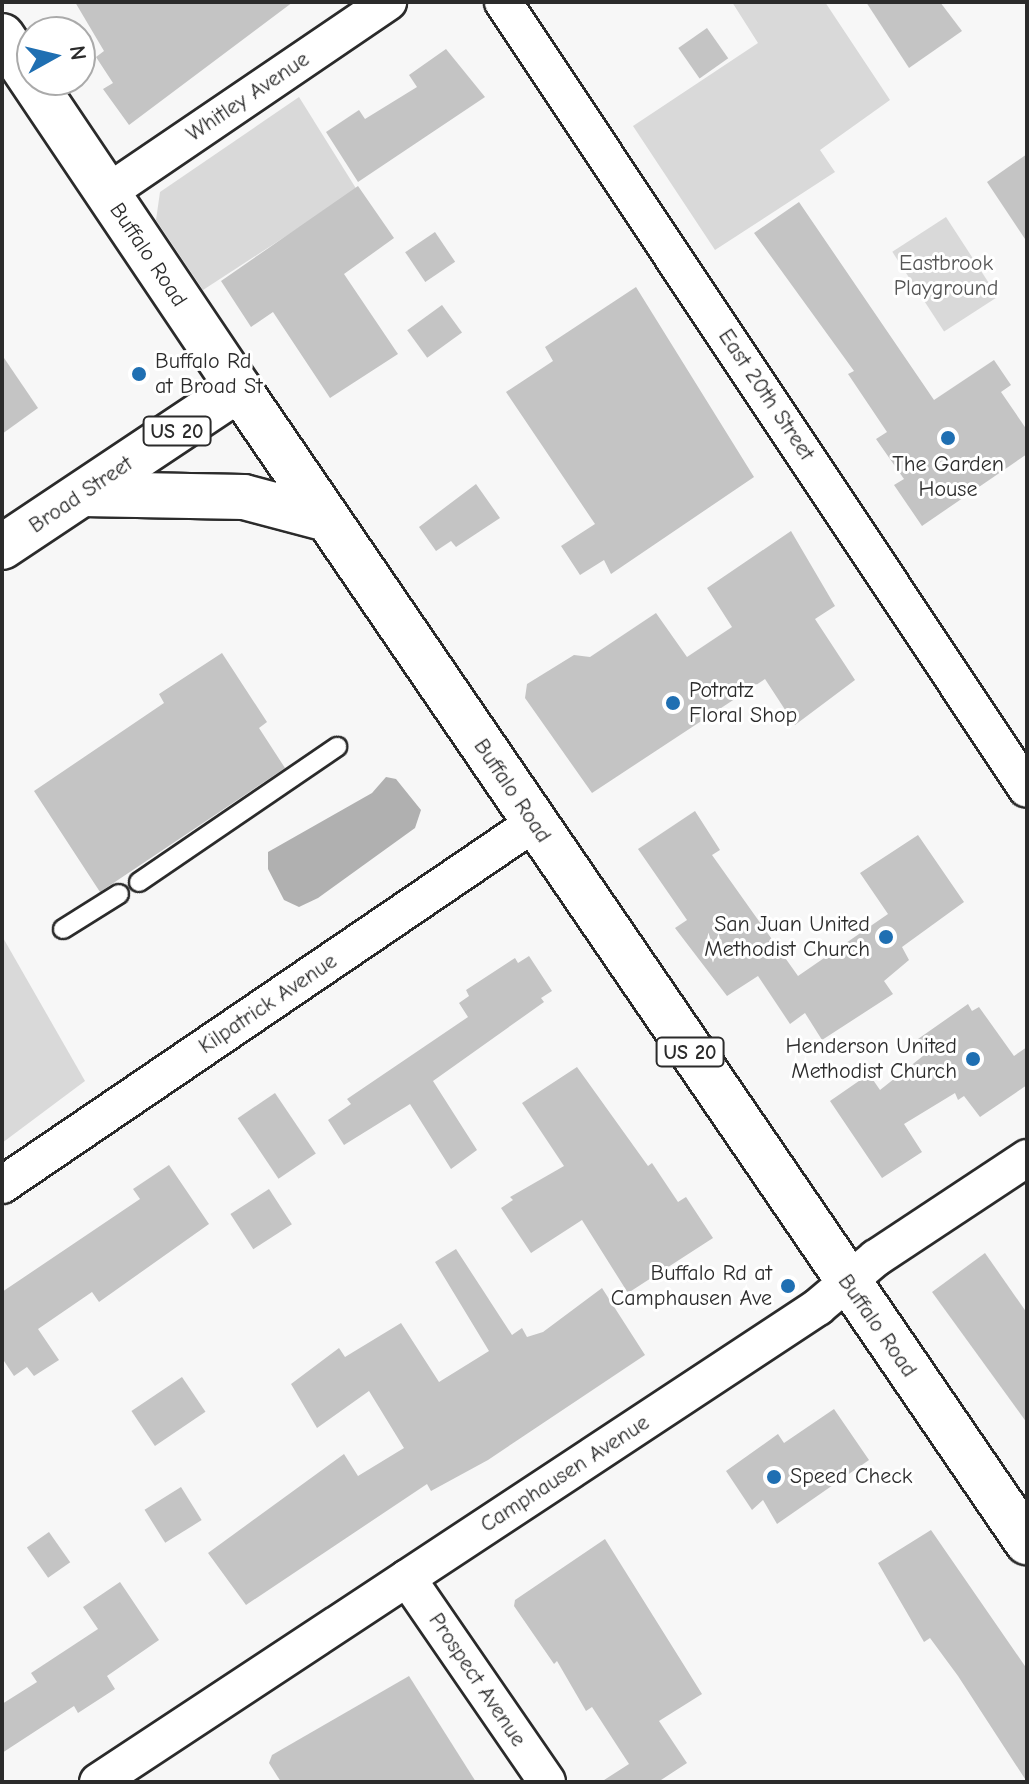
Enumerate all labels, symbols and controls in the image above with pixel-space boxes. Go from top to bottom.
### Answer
north arrow [16,16,96,96]
text: N [64,44,92,62]
street label: Whitley Avenue [182,46,314,148]
street label: Buffalo Road [104,198,192,312]
park label: Eastbrook Playground [894,250,998,302]
street label: East 20th Street [712,324,820,466]
place label: Buffalo Rd at Broad St [155,348,262,400]
marker: Buffalo Rd at Broad St [130,365,148,383]
road number: US 20 [141,415,213,447]
marker: The Garden House [939,429,957,447]
street label: Broad Street [24,451,138,539]
place label: The Garden House [892,451,1004,502]
place label: Potratz Floral Shop [689,677,797,728]
marker: Potratz Floral Shop [664,694,682,712]
street label: Buffalo Road [468,734,556,848]
place label: San Juan United Methodist Church [704,911,870,962]
marker: San Juan United Methodist Church [877,928,895,946]
street label: Kilpatrick Avenue [194,948,342,1060]
place label: Henderson United Methodist Church [786,1033,957,1084]
road number: US 20 [654,1036,726,1068]
marker: Henderson United Methodist Church [964,1050,982,1068]
place label: Buffalo Rd at Camphausen Ave [611,1260,772,1312]
street label: Buffalo Road [832,1270,922,1382]
marker: Buffalo Rd at Camphausen Ave [779,1277,797,1295]
street label: Camphausen Avenue [476,1410,654,1538]
place label: Speed Check [790,1464,912,1490]
marker: Speed Check [765,1468,783,1486]
street label: Prospect Avenue [423,1608,531,1752]

